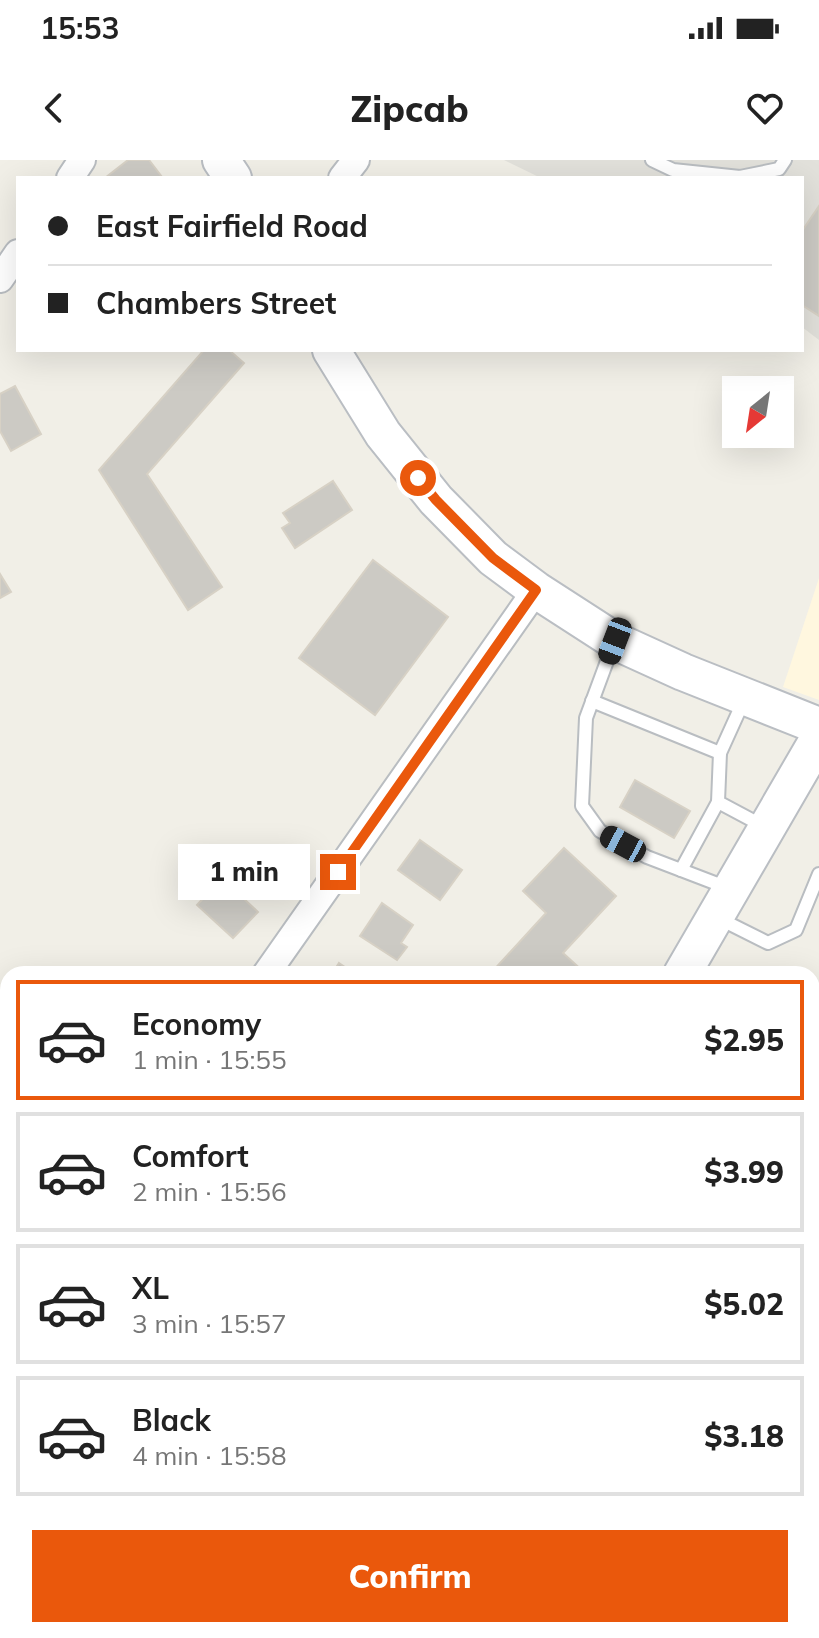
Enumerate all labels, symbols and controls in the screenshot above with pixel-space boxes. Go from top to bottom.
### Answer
text: 15:53 [40,9,119,47]
icon: back [32,86,76,130]
text: Zipcab [350,86,469,131]
icon: heart [743,86,787,130]
text: East Fairfield Road [96,207,368,245]
text: Chambers Street [96,284,336,322]
north arrow [722,376,794,448]
map controls [722,376,794,448]
route start [400,460,436,496]
car [595,614,635,668]
car [596,822,650,866]
callout: 1 min [178,844,310,900]
route end [320,854,356,890]
text: 1 min [209,855,279,888]
icon: car [36,1004,108,1076]
text: Economy [132,1005,261,1043]
text: $2.95 [704,1021,784,1059]
text: 1 min · 15:55 [132,1043,287,1076]
icon: car [36,1136,108,1208]
text: Comfort [132,1137,249,1175]
text: $3.99 [704,1153,784,1191]
text: 2 min · 15:56 [132,1175,287,1208]
icon: car [36,1268,108,1340]
text: XL [132,1269,169,1307]
text: $5.02 [704,1285,784,1323]
text: 3 min · 15:57 [132,1307,287,1340]
icon: car [36,1400,108,1472]
text: Black [132,1401,211,1439]
text: $3.18 [704,1417,784,1455]
text: 4 min · 15:58 [132,1439,287,1472]
button: Confirm [32,1530,788,1622]

